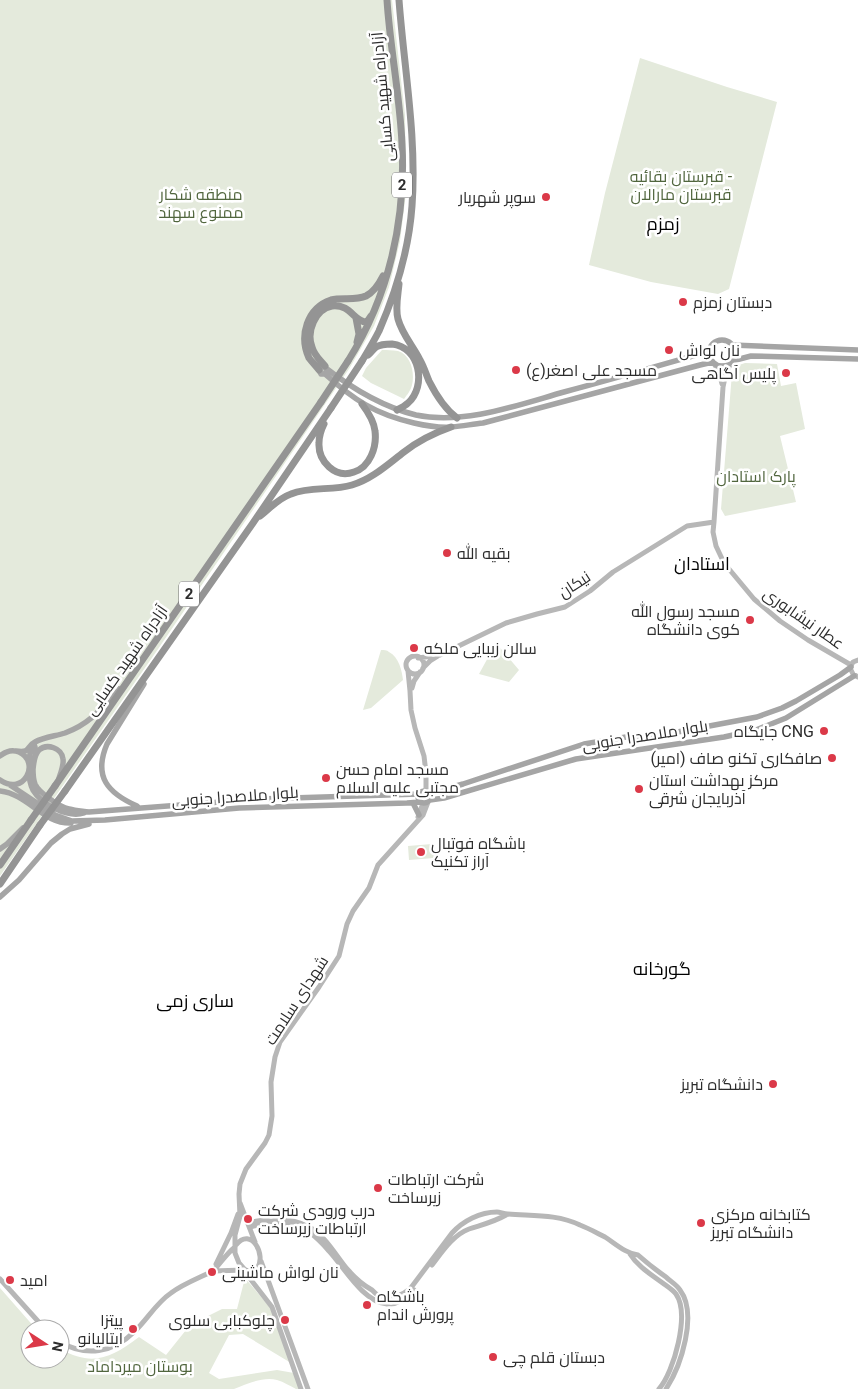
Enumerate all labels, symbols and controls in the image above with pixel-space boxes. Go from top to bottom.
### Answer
street label: آزادراه شهید کسایی [367,30,399,163]
park label: قبرستان بقائیه - قبرستان مارالان [630,167,733,205]
road number: 2 [392,172,412,198]
park label: منطقه شکار ممنوع سهند [158,185,243,224]
place label: سوپر شهریار [458,188,536,209]
marker: سوپر شهریار [540,191,552,203]
district label: زمزم [647,213,679,236]
place label: دبستان زمزم [693,293,772,314]
marker: دبستان زمزم [677,296,689,308]
place label: نان لواش [679,341,740,361]
marker: نان لواش [663,344,675,356]
place label: مسجد علی اصغر(ع) [526,361,657,382]
marker: مسجد علی اصغر(ع) [510,364,522,376]
place label: پلیس آگاهی [691,364,777,385]
marker: پلیس آگاهی [780,367,792,379]
park label: پارک استادان [716,467,796,488]
place label: بقیه الله [457,543,511,563]
marker: بقیه الله [441,547,453,559]
district label: استادان [674,553,730,575]
street label: نیکان [554,567,595,603]
road number: 2 [179,582,199,606]
street label: عطار نیشابوری [759,584,848,654]
street label: آزادراه شهید کسایی [81,601,173,720]
place label: مسجد رسول الله کوی دانشگاه [631,601,740,640]
marker: مسجد رسول الله کوی دانشگاه [744,614,756,626]
place label: سالن زیبایی ملکه [424,639,537,659]
marker: سالن زیبایی ملکه [408,642,420,654]
street label: بلوار ملاصدرا جنوبی [581,716,710,756]
place label: جایگاه CNG [734,722,814,741]
marker: جایگاه CNG [818,725,830,737]
place label: صافکاری تکنو صاف (امیر) [651,749,822,769]
marker: صافکاری تکنو صاف (امیر) [826,752,838,764]
place label: مسجد امام حسن مجتبی علیه السلام [336,760,459,799]
place label: مرکز بهداشت استان آذربایجان شرقی [649,771,778,809]
marker: مسجد امام حسن مجتبی علیه السلام [320,772,332,784]
street label: بلوار ملاصدرا جنوبی [171,783,299,811]
marker: مرکز بهداشت استان آذربایجان شرقی [633,783,645,795]
place label: باشگاه فوتبال آراز تکنیک [431,834,526,871]
marker: باشگاه فوتبال آراز تکنیک [415,846,427,858]
street label: شهدای سلامت [261,952,333,1049]
district label: گورخانه [633,958,691,980]
district label: ساری زمی [156,990,234,1012]
place label: دانشگاه تبریز [680,1075,763,1094]
marker: دانشگاه تبریز [767,1078,779,1090]
place label: شرکت ارتباطات زیرساخت [388,1170,484,1207]
marker: شرکت ارتباطات زیرساخت [372,1182,384,1194]
place label: درب ورودی شرکت ارتباطات زیرساخت [258,1201,375,1238]
place label: کتابخانه مرکزی دانشگاه تبریز [710,1205,811,1242]
marker: درب ورودی شرکت ارتباطات زیرساخت [242,1213,254,1225]
marker: کتابخانه مرکزی دانشگاه تبریز [695,1217,707,1229]
place label: نان لواش ماشینی [222,1263,339,1283]
marker: نان لواش ماشینی [206,1266,218,1278]
place label: امید [20,1271,48,1290]
marker: امید [4,1274,16,1286]
place label: باشگاه پرورش اندام [377,1287,455,1326]
marker: باشگاه پرورش اندام [361,1299,373,1311]
place label: پیتزا ایتالیانو [78,1311,124,1348]
place label: چلوکبابی سلوی [168,1311,275,1332]
marker: چلوکبابی سلوی [279,1314,291,1326]
north arrow [20,1319,70,1369]
marker: پیتزا ایتالیانو [127,1323,139,1335]
text: N [49,1340,67,1353]
place label: دبستان قلم چی [503,1348,605,1369]
marker: دبستان قلم چی [487,1351,499,1363]
park label: بوستان میرداماد [87,1357,193,1377]

